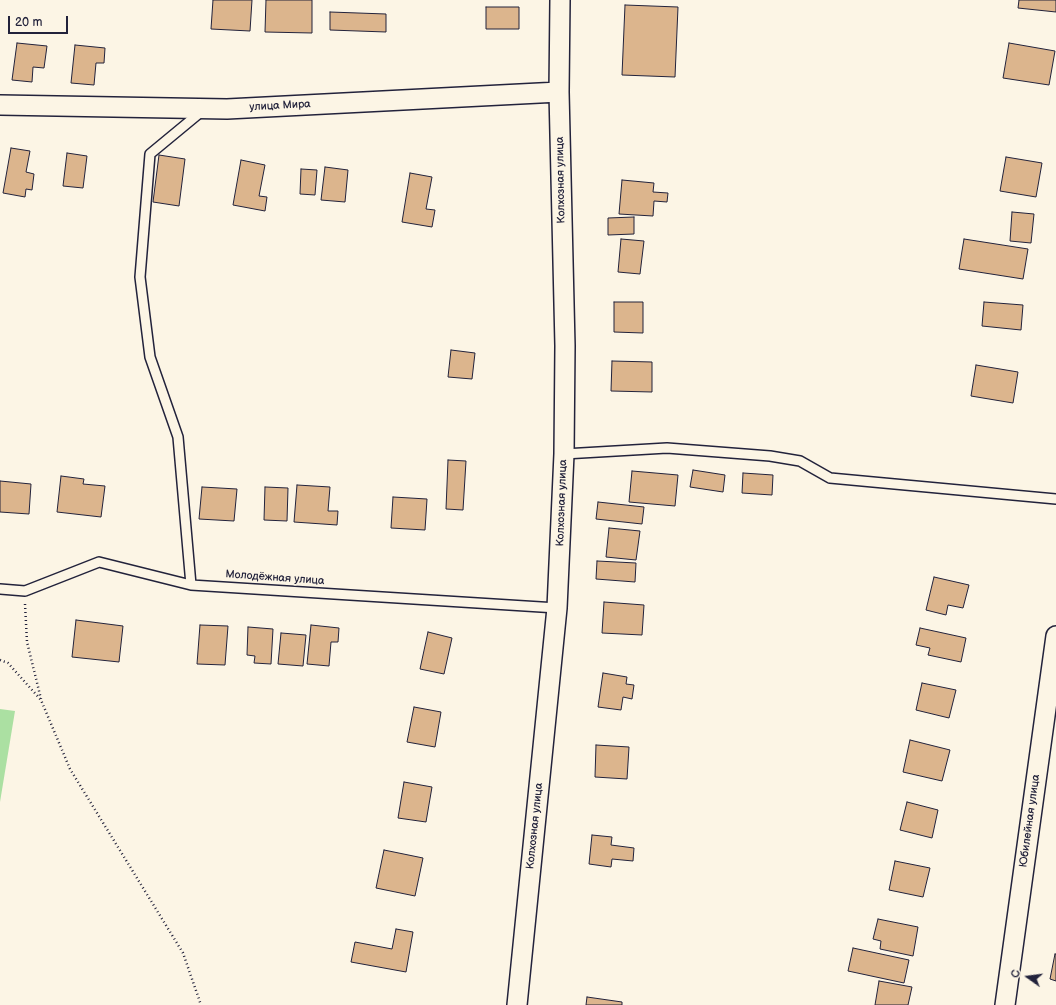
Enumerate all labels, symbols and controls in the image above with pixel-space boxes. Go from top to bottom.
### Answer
scale bar [10,8,70,34]
text: 20 m [15,15,42,30]
street label: улица Мира [249,98,311,114]
street label: Колхозная улица [554,136,568,224]
street label: Колхозная улица [554,459,570,547]
street label: Молодёжная улица [225,568,325,588]
street label: Юбилейная улица [1017,774,1043,868]
street label: Колхозная улица [524,782,546,870]
north arrow [1008,957,1048,997]
text: С [1009,969,1023,979]

